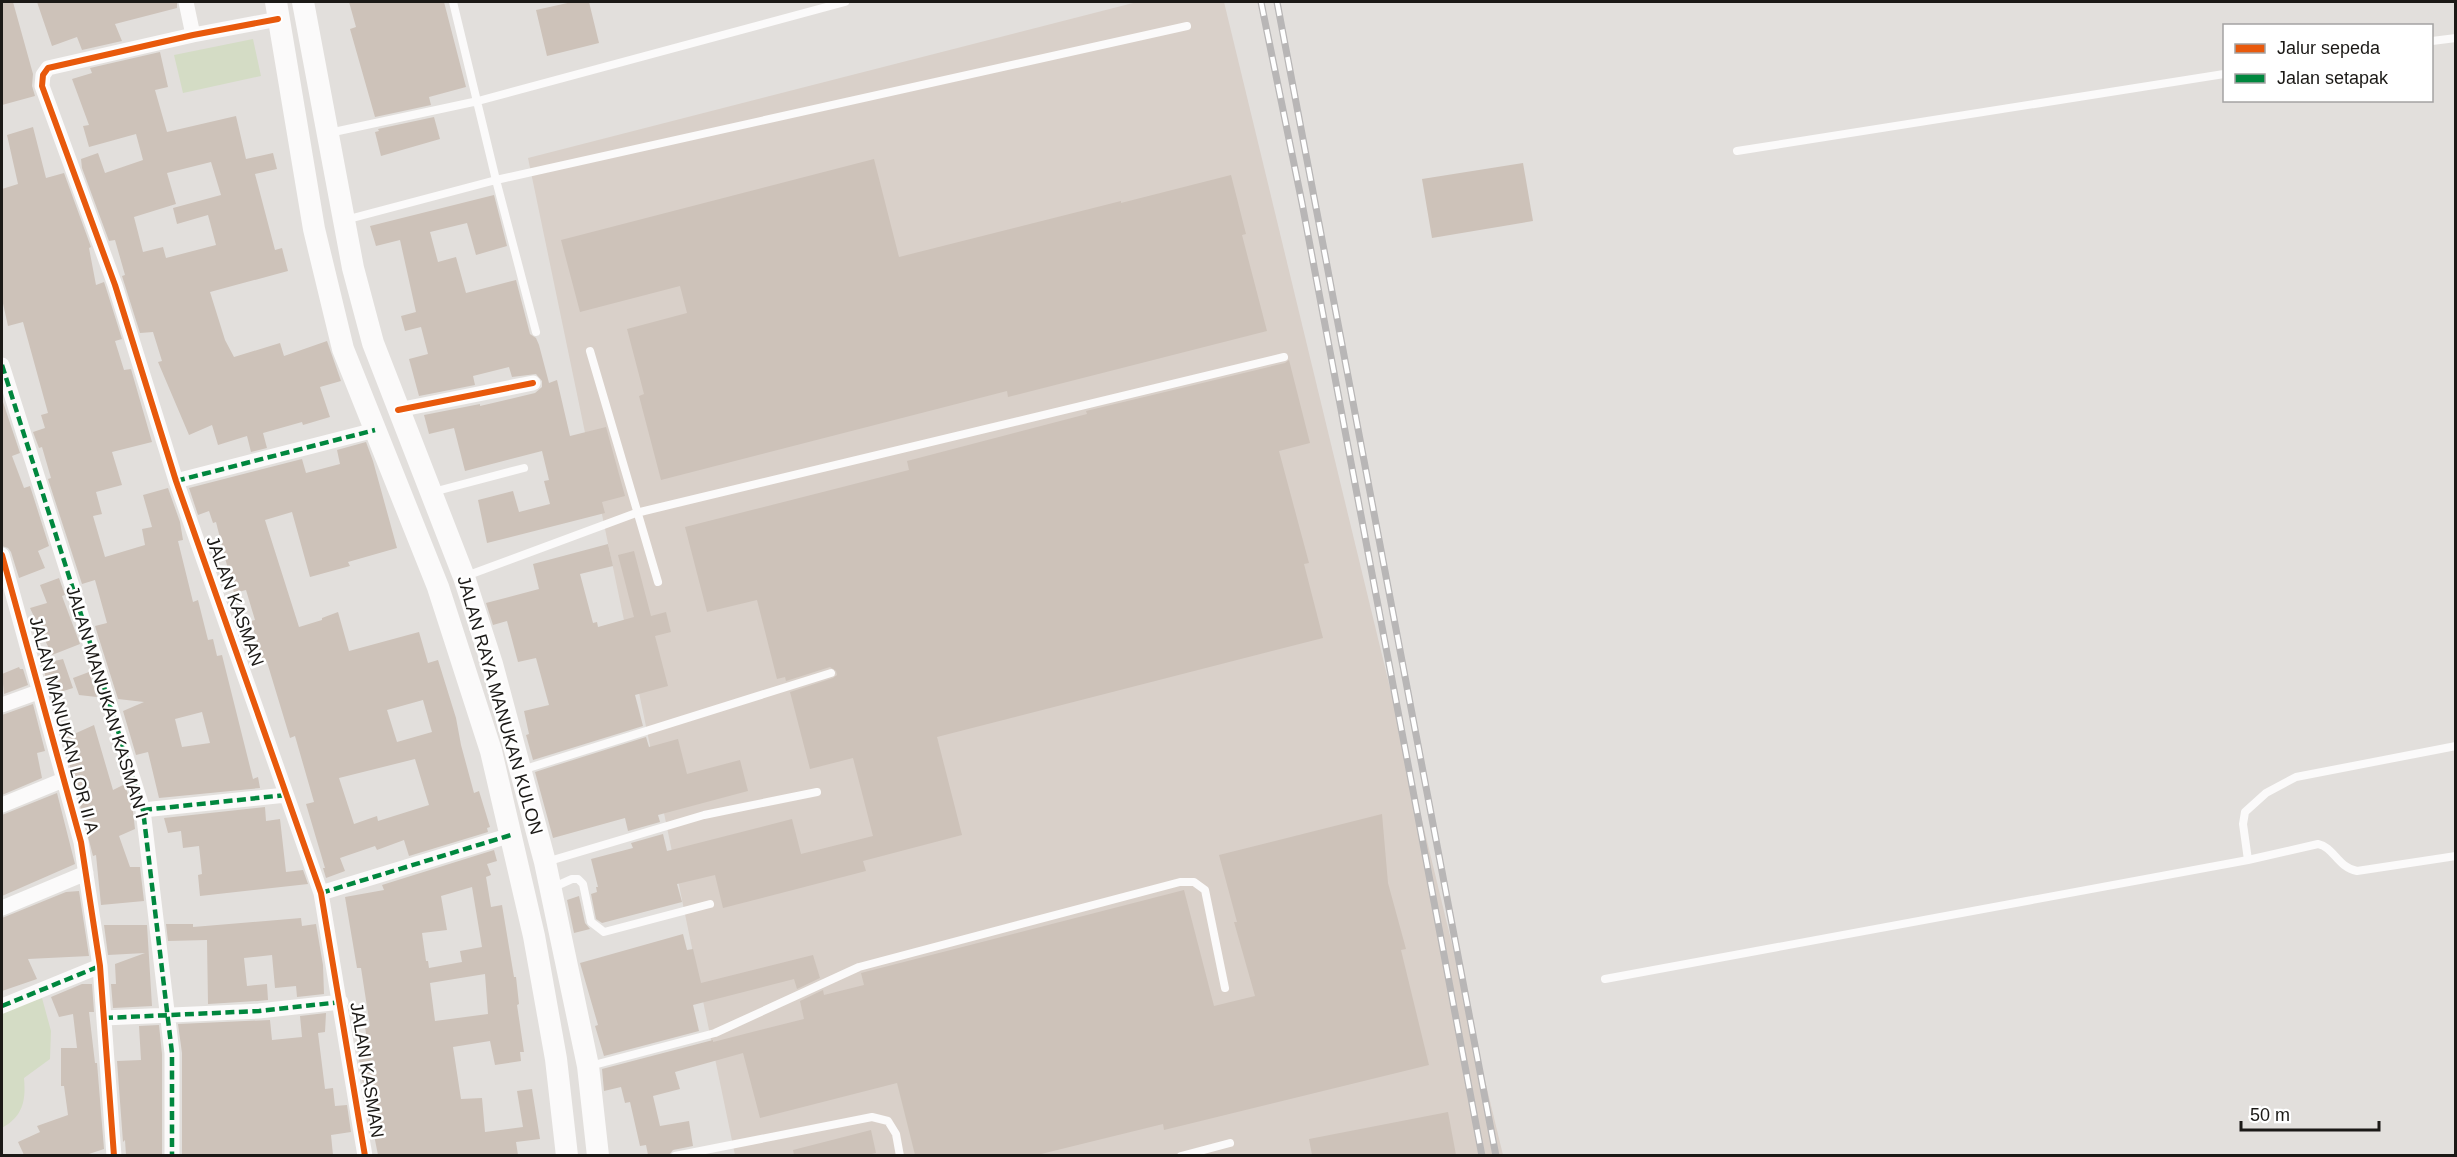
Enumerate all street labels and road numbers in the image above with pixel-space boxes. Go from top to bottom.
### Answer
street label: JALAN KASMAN [202,533,268,669]
street label: JALAN RAYA MANUKAN KULON [453,573,547,837]
street label: JALAN MANUKAN KASMAN I [62,583,152,821]
street label: JALAN MANUKAN LOR II A [25,614,103,836]
street label: JALAN KASMAN [346,1001,388,1139]

